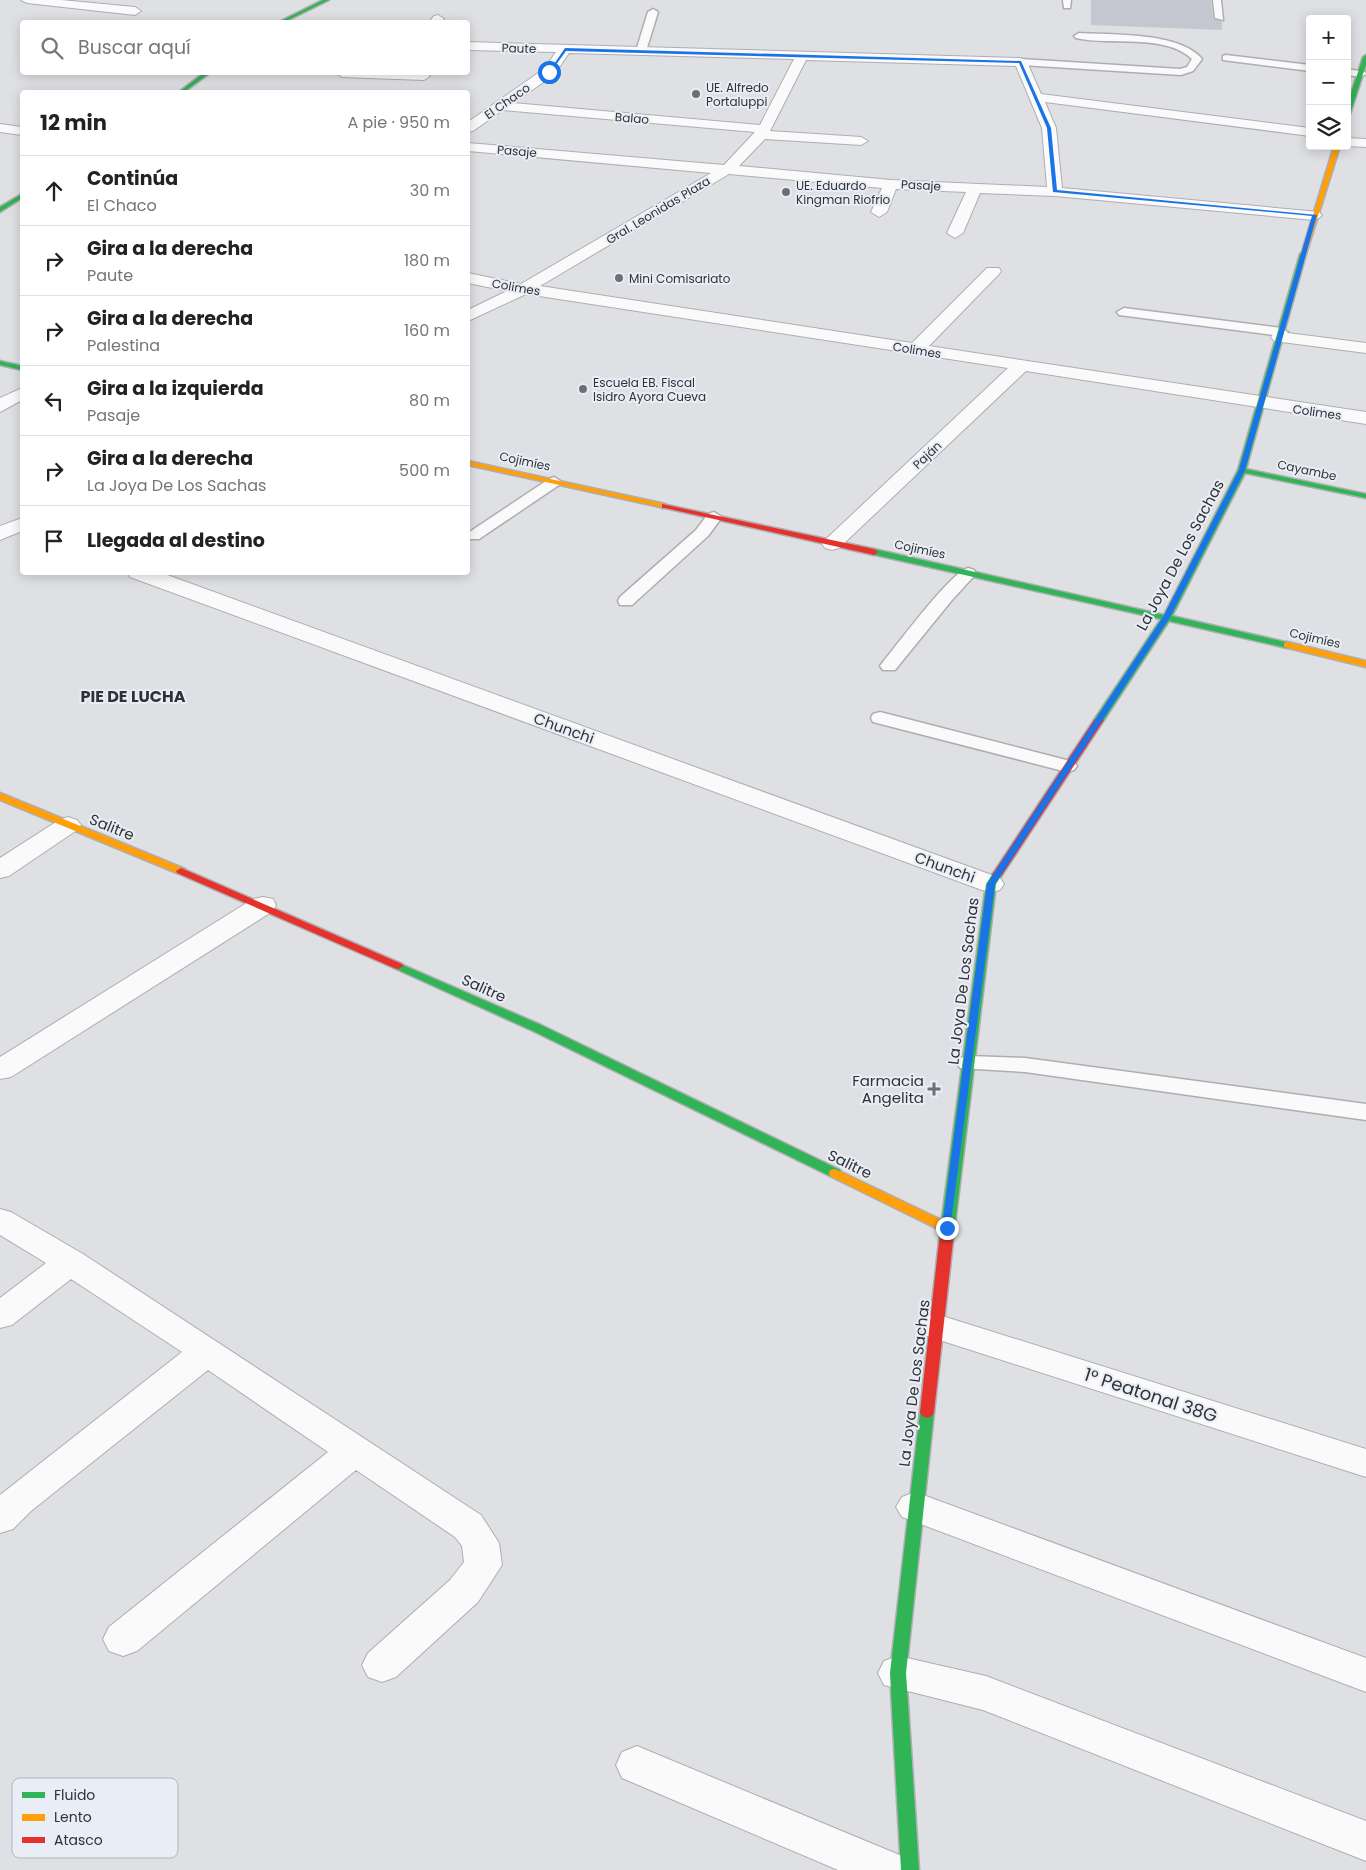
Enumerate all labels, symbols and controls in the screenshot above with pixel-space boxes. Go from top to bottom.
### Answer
map controls [1306,15,1351,150]
button: + [1306,15,1351,60]
search box [20,20,470,75]
icon: search [38,34,66,62]
text: Buscar aquí [78,34,191,61]
street label: Paute [501,39,537,57]
button: − [1306,60,1351,105]
route start [538,61,561,84]
street label: El Chaco [481,79,534,123]
place label: UE. Alfredo Portaluppi [706,79,769,110]
marker: UE. Alfredo Portaluppi [690,88,702,100]
button: layers [1306,105,1351,150]
text: 12 min [40,108,107,137]
street label: Balao [614,108,650,128]
text: A pie · 950 m [347,111,450,134]
street label: Pasaje [496,141,538,161]
text: Continúa [87,165,178,192]
street label: Gral. Leonidas Plaza [603,172,713,248]
street label: Pasaje [901,175,941,195]
icon: ahead [40,177,68,205]
place label: UE. Eduardo Kingman Riofrio [796,177,891,208]
text: 30 m [410,179,450,202]
marker: UE. Eduardo Kingman Riofrio [780,186,792,198]
text: El Chaco [87,194,157,217]
text: Gira a la derecha [87,235,253,262]
icon: right [40,247,68,275]
text: 180 m [404,249,450,272]
text: Paute [87,264,133,287]
place label: Mini Comisariato [629,270,731,287]
marker: Mini Comisariato [613,272,625,284]
street label: Colimes [490,274,542,300]
text: Gira a la derecha [87,305,253,332]
icon: right [40,317,68,345]
text: 160 m [404,319,450,342]
text: Palestina [87,334,160,357]
street label: Colimes [892,338,942,362]
place label: Escuela EB. Fiscal Isidro Ayora Cueva [593,374,706,405]
text: Gira a la izquierda [87,375,264,402]
marker: Escuela EB. Fiscal Isidro Ayora Cueva [577,383,589,395]
icon: left [40,387,68,415]
text: 80 m [409,389,450,412]
street label: Colimes [1292,400,1342,424]
text: Pasaje [87,404,140,427]
street label: Paján [909,437,945,473]
text: Gira a la derecha [87,445,253,472]
street label: Cojimíes [498,447,552,475]
street label: Cayambe [1276,455,1338,485]
icon: right [40,457,68,485]
text: 500 m [399,459,450,482]
text: La Joya De Los Sachas [87,474,266,497]
street label: La Joya De Los Sachas [1131,476,1229,634]
icon: arrive [40,527,68,555]
text: Llegada al destino [87,527,265,554]
street label: Cojimíes [893,535,947,563]
street label: Cojimíes [1288,624,1342,652]
district label: PIE DE LUCHA [80,685,186,708]
street label: Chunchi [531,707,597,749]
street label: Salitre [86,809,138,845]
street label: Chunchi [912,846,978,888]
street label: La Joya De Los Sachas [942,896,984,1066]
street label: Salitre [458,969,510,1007]
place label: Farmacia Angelita [852,1070,924,1108]
marker: Farmacia Angelita [928,1083,940,1095]
street label: Salitre [824,1144,876,1184]
route end [936,1217,959,1240]
street label: La Joya De Los Sachas [893,1298,935,1468]
street label: 1° Peatonal 38G [1081,1362,1221,1428]
legend [12,1778,178,1858]
text: Fluido [54,1785,95,1805]
text: Lento [54,1807,92,1827]
text: Atasco [54,1830,103,1850]

